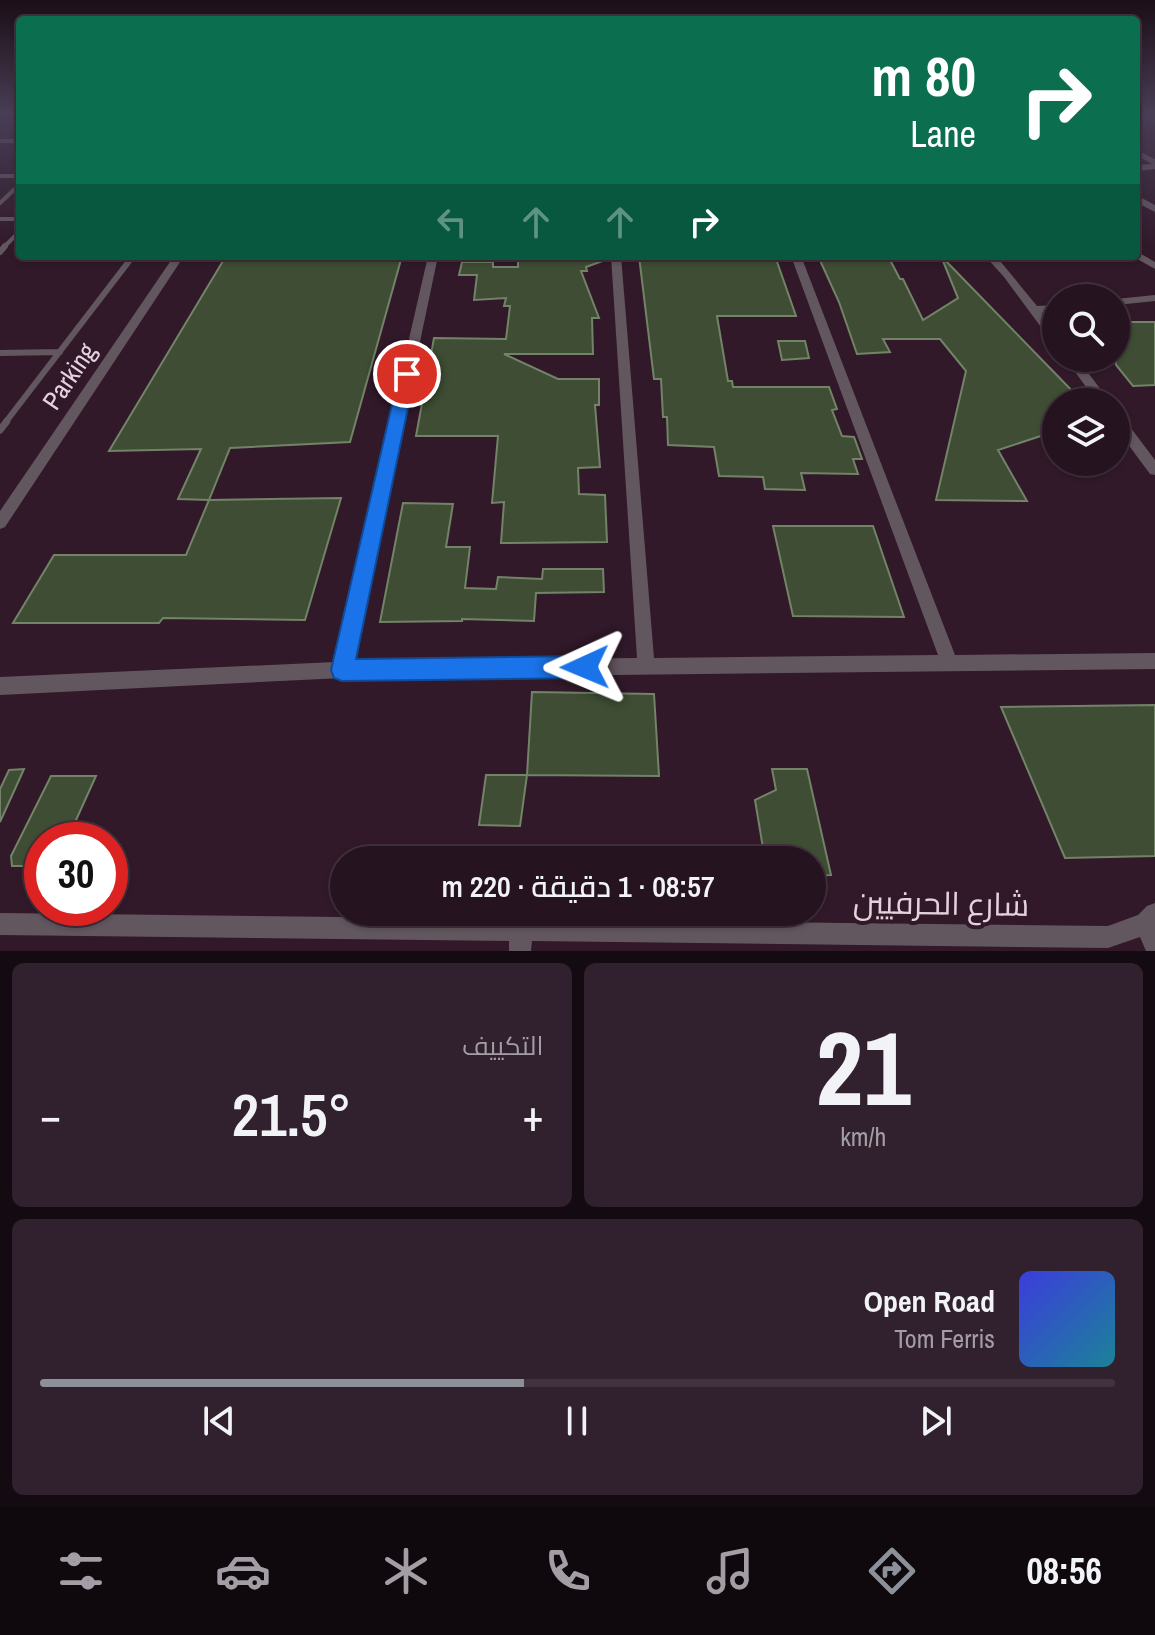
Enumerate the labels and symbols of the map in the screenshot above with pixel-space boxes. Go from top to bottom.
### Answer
street label: Parking [34,336,104,416]
pin [373,340,441,408]
position arrow [543,625,627,709]
speed limit sign: 30 [24,822,128,926]
street label: شارع الحرفيين [853,880,1029,927]

